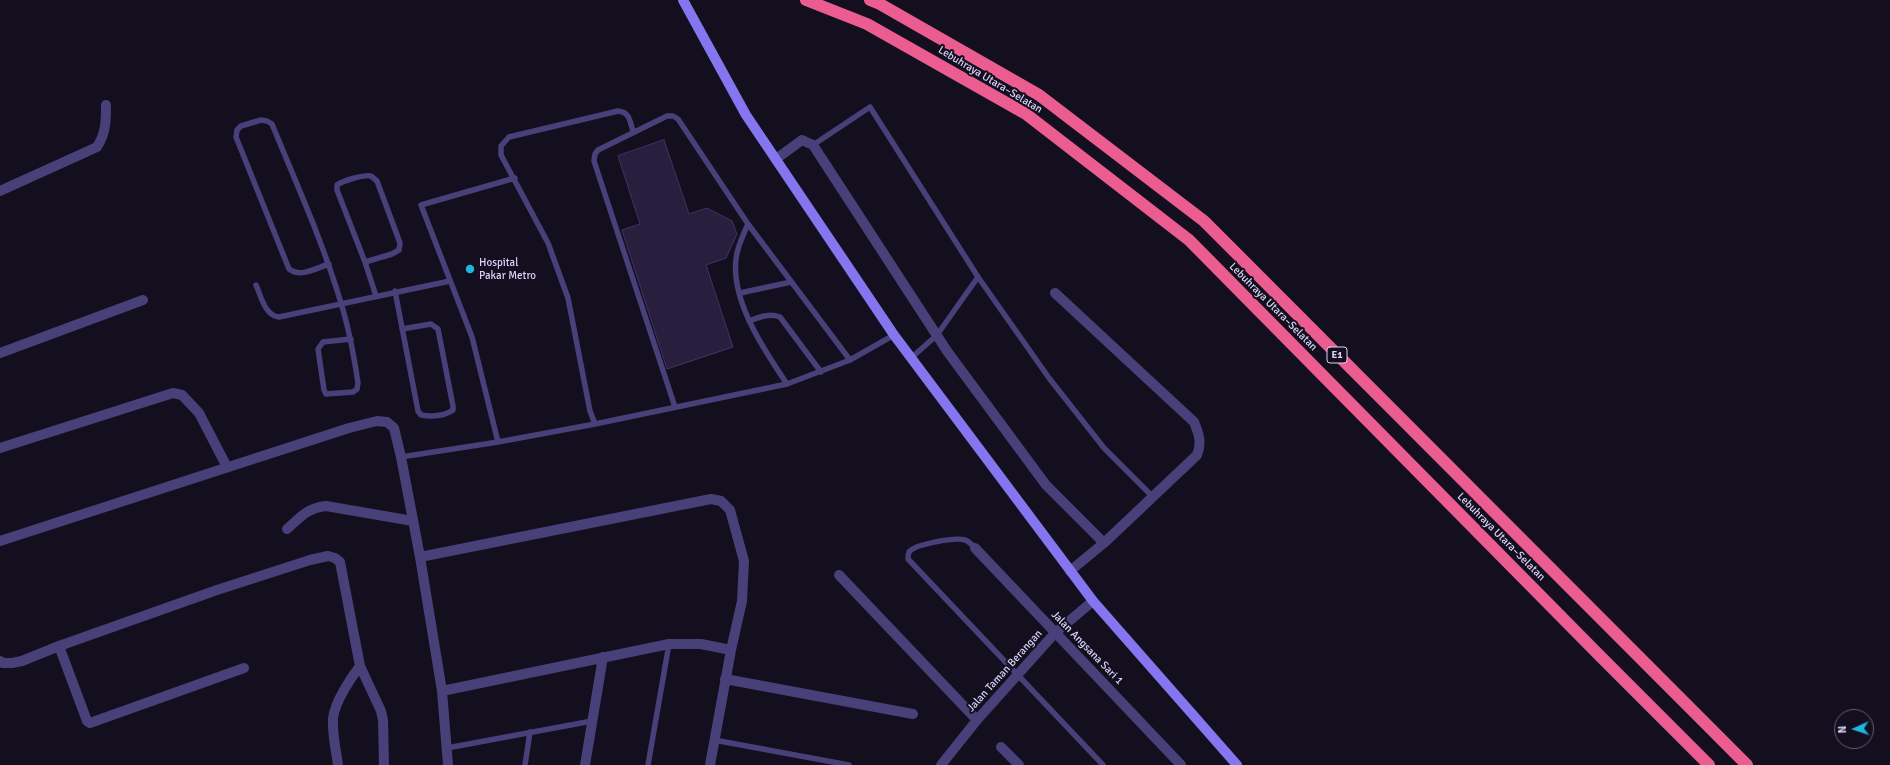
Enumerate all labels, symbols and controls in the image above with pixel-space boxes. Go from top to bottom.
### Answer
street label: Lebuhraya Utara–Selatan [936,44,1044,116]
place label: Hospital Pakar Metro [479,256,536,282]
street label: Lebuhraya Utara–Selatan [1226,260,1320,354]
marker: Hospital Pakar Metro [464,263,476,275]
road number: E1 [1327,347,1347,363]
street label: Lebuhraya Utara–Selatan [1454,490,1548,584]
street label: Jalan Angsana Sari 1 [1048,608,1126,688]
street label: Jalan Taman Berangan [965,627,1045,715]
north arrow [1834,709,1874,749]
text: N [1836,725,1849,734]

